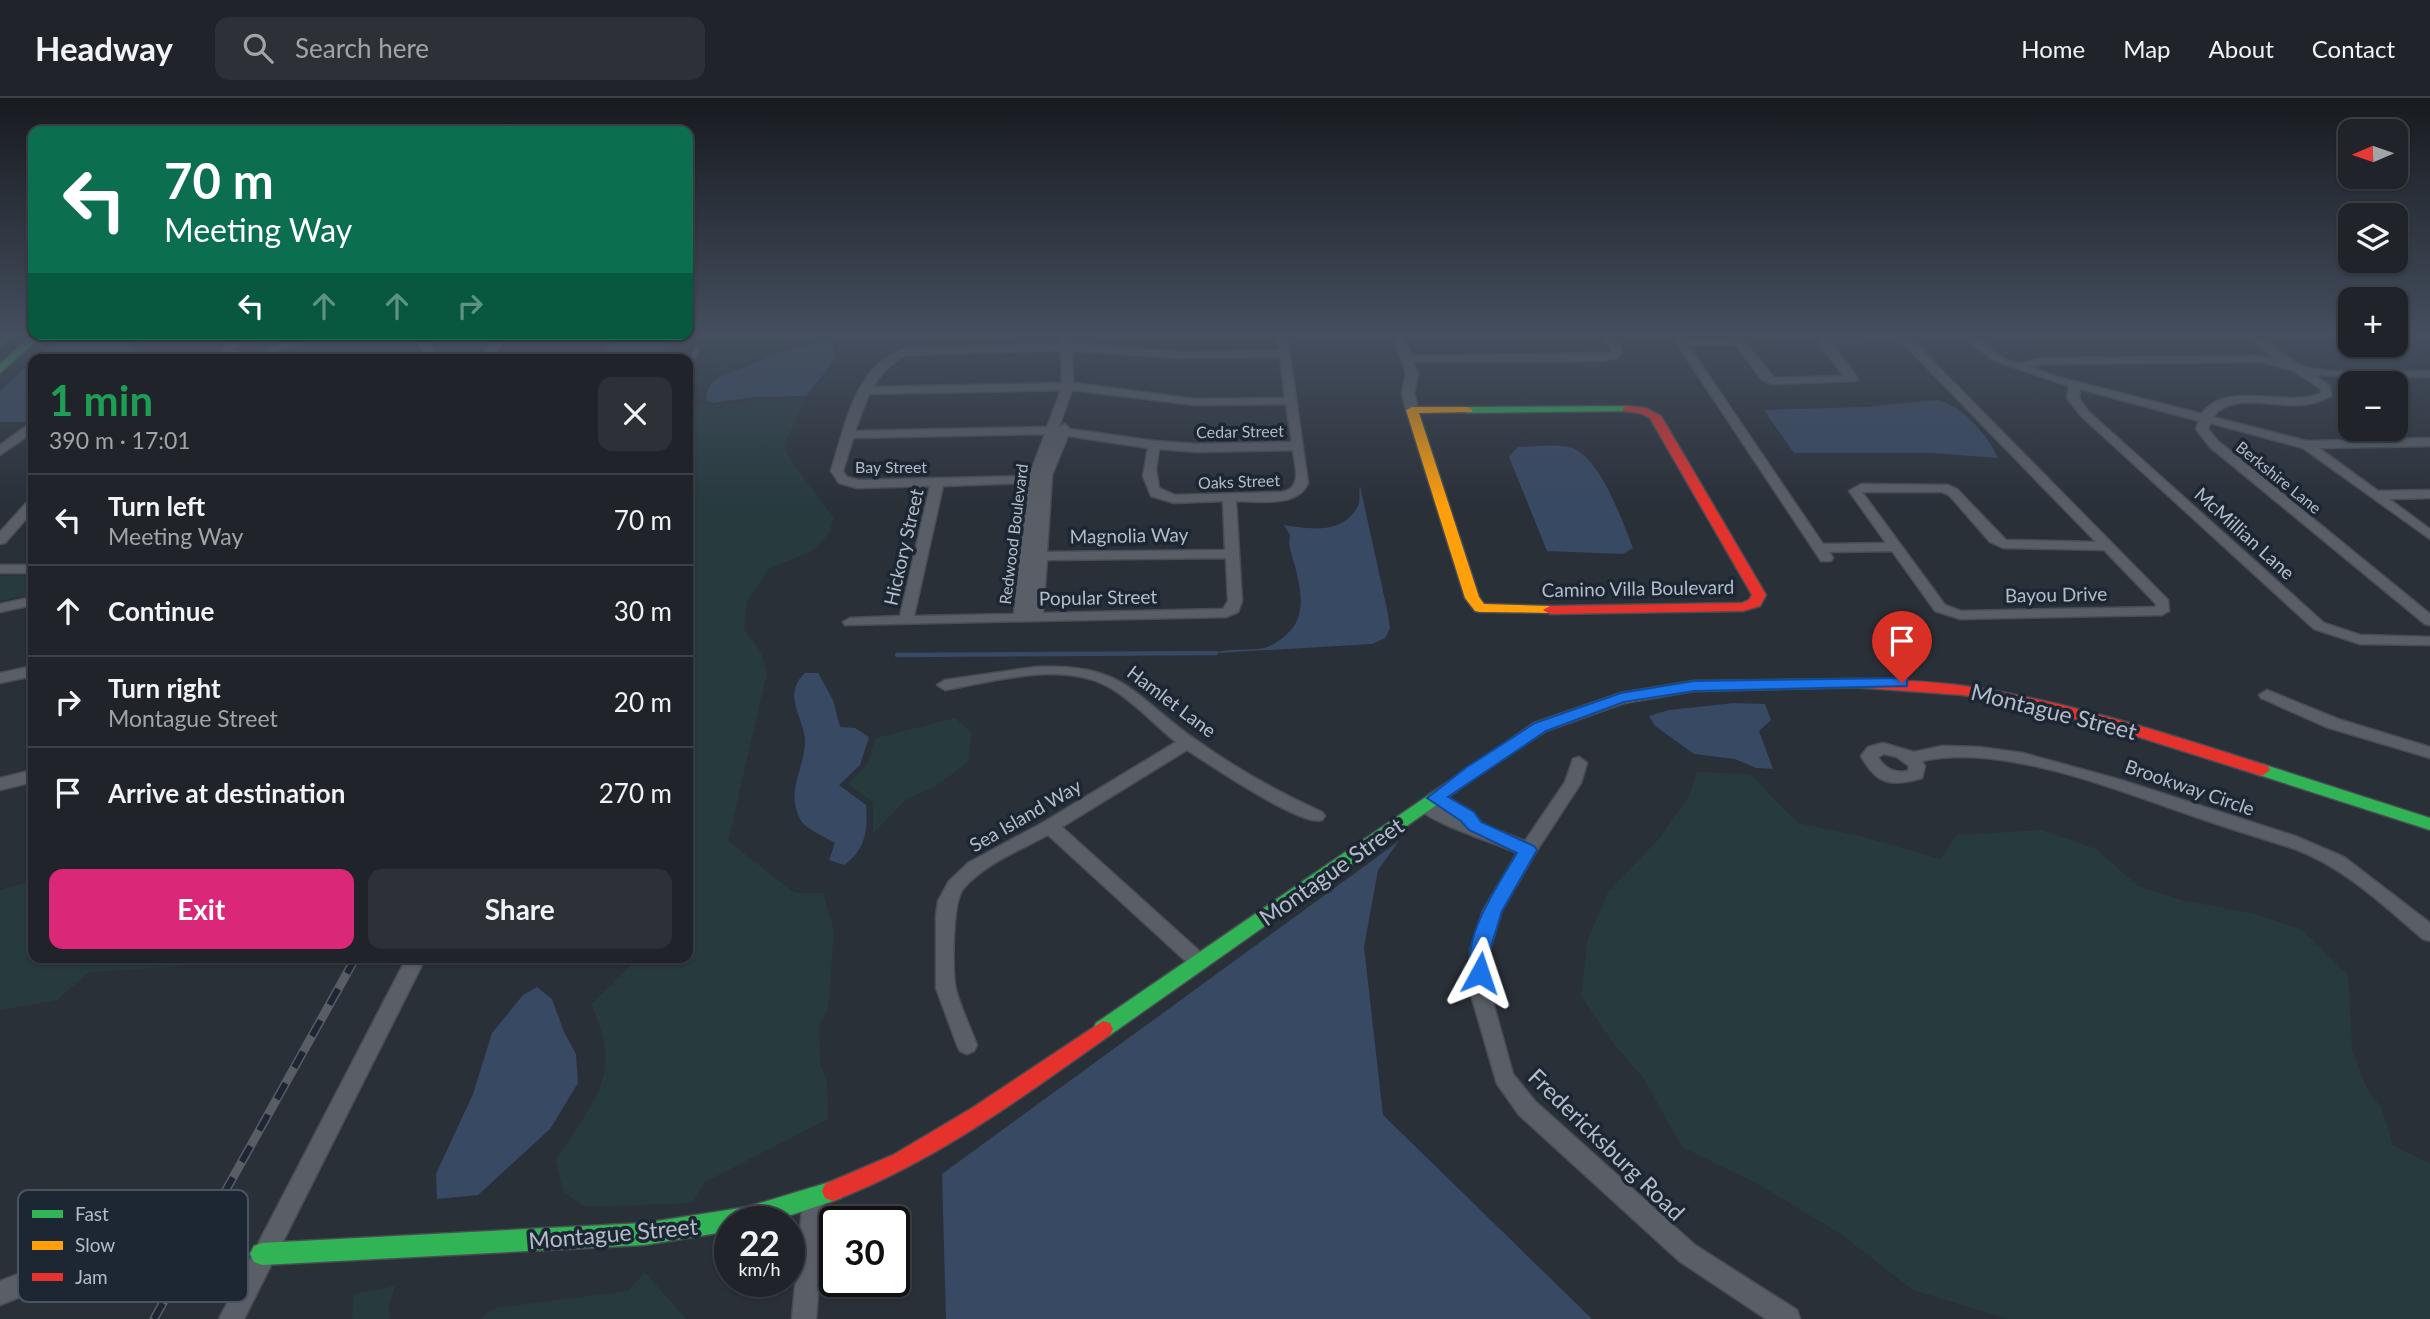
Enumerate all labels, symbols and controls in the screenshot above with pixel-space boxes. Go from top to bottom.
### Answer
search box [215,17,705,80]
text: Headway [35,28,173,68]
icon: search [239,29,277,67]
text: Search here [295,32,429,64]
text: Home [2021,34,2085,63]
text: Map [2123,34,2171,63]
text: About [2209,34,2274,63]
text: Contact [2312,34,2395,63]
north arrow [2338,119,2408,189]
map controls [2338,119,2408,441]
text: 70 m [164,151,274,209]
icon: left [49,154,140,245]
button: layers [2338,203,2408,273]
text: Meeting Way [164,210,352,249]
icon: left [232,287,270,325]
icon: ahead [305,287,343,325]
icon: ahead [378,287,416,325]
icon: right [451,287,489,325]
button: + [2338,287,2408,357]
button: − [2338,371,2408,441]
text: 1 min [49,375,153,425]
button: close [598,377,672,451]
street label: Cedar Street [1196,421,1284,441]
text: 390 m · 17:01 [49,426,191,454]
street label: Berkshire Lane [2233,437,2325,517]
street label: Bay Street [855,457,927,476]
street label: Redwood Boulevard [995,463,1031,605]
street label: Oaks Street [1198,470,1280,492]
street label: McMillian Lane [2190,482,2300,584]
street label: Hickory Street [878,486,928,608]
text: Turn left [108,490,205,522]
icon: left [49,501,87,539]
text: 70 m [614,504,672,536]
text: Meeting Way [108,522,243,550]
street label: Magnolia Way [1069,522,1189,548]
street label: Camino Villa Boulevard [1542,575,1734,601]
street label: Bayou Drive [2005,582,2107,606]
street label: Popular Street [1039,584,1158,610]
icon: ahead [49,592,87,630]
text: Continue [108,595,214,627]
text: 30 m [614,595,672,627]
pin [1872,611,1932,683]
icon: arrive [1883,622,1921,660]
street label: Hamlet Lane [1123,660,1221,742]
text: Turn right [108,672,221,704]
street label: Montague Street [1968,677,2140,745]
icon: right [49,683,87,721]
text: 20 m [614,686,672,718]
text: Montague Street [108,704,278,732]
street label: Brookway Circle [2122,754,2258,820]
icon: arrive [49,774,87,812]
street label: Sea Island Way [965,774,1085,856]
text: Arrive at destination [108,777,345,809]
text: 270 m [599,777,672,809]
street label: Montague Street [1253,810,1409,931]
button: Exit [49,869,354,949]
button: Share [368,869,672,949]
position arrow [1443,936,1517,1010]
street label: Fredericksburg Road [1523,1062,1691,1226]
legend [18,1190,248,1302]
text: Fast [75,1202,109,1225]
speed limit sign: 30 [819,1206,910,1297]
street label: Montague Street [527,1212,700,1254]
text: 22 [739,1221,780,1263]
text: Slow [75,1233,115,1256]
text: km/h [738,1258,781,1280]
text: Jam [75,1265,108,1288]

